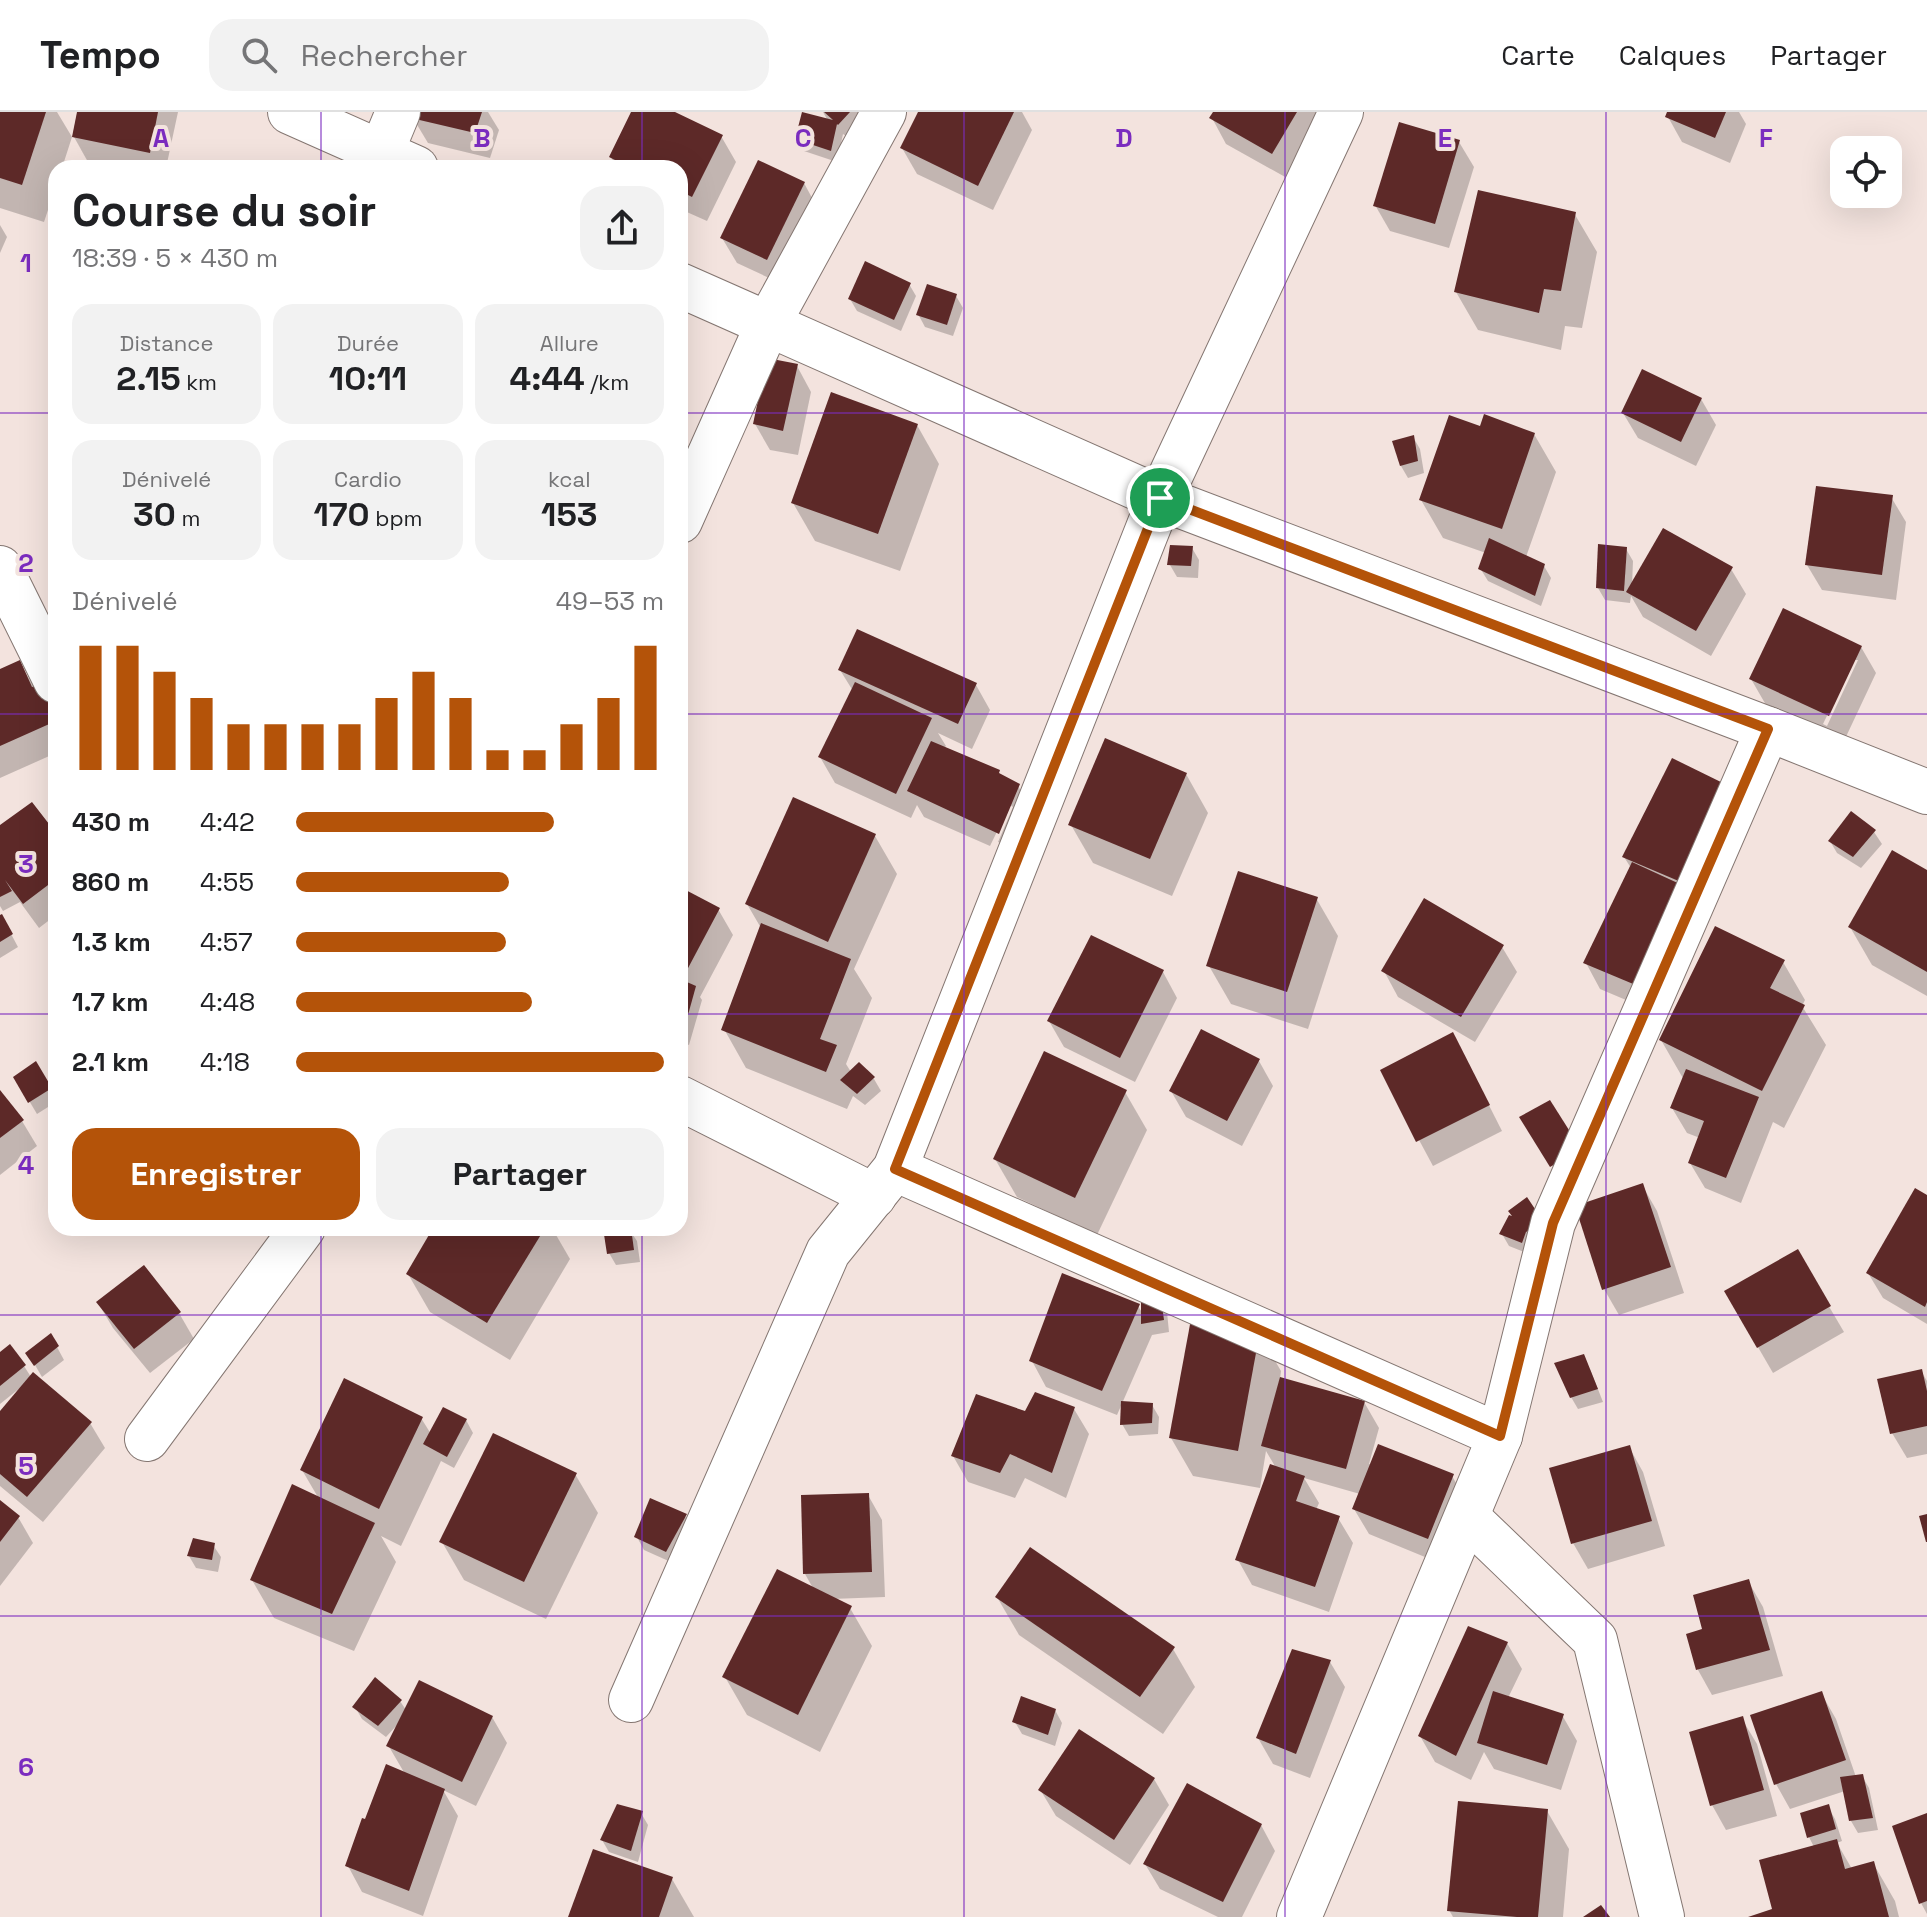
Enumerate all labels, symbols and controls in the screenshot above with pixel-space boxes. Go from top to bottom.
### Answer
search box [209,19,769,91]
text: Tempo [40,31,161,79]
icon: search [237,33,281,77]
text: Rechercher [301,36,468,75]
text: Carte [1501,37,1575,73]
text: Calques [1619,37,1726,73]
text: Partager [1770,37,1887,73]
text: A [153,121,170,155]
text: B [473,121,491,155]
text: C [795,121,811,155]
text: D [1115,121,1133,155]
text: E [1438,121,1452,155]
text: F [1759,121,1773,155]
map controls [1830,136,1902,208]
button: locate [1830,136,1902,208]
text: Course du soir [72,183,376,239]
button: share [580,186,664,270]
text: 18:39 · 5 × 430 m [72,241,278,275]
text: 1 [20,246,32,280]
text: Distance [120,329,214,357]
text: Durée [337,329,399,357]
text: Allure [540,329,599,357]
text: 2.15 [116,357,181,400]
text: 10:11 [329,357,407,400]
text: 4:44 [510,357,585,400]
text: km [181,368,217,396]
text: /km [585,368,629,396]
pin [1126,464,1194,532]
text: Dénivelé [122,465,211,493]
text: Cardio [334,465,402,493]
text: kcal [548,465,591,493]
icon: arrive [1138,476,1182,520]
text: 30 [133,493,176,536]
text: 170 [313,493,370,536]
text: 153 [541,493,598,536]
text: m [176,504,200,532]
text: bpm [370,504,423,532]
text: 2 [18,546,34,580]
text: Dénivelé [72,584,178,618]
text: 49–53 m [556,584,664,618]
text: 430 m [72,805,150,839]
text: 4:42 [200,805,255,839]
text: 3 [18,847,34,881]
text: 860 m [72,865,149,899]
text: 4:55 [200,865,254,899]
text: 1.3 km [72,925,151,959]
text: 4:57 [200,925,253,959]
text: 1.7 km [72,985,149,1019]
text: 4:48 [200,985,255,1019]
text: 2.1 km [72,1045,149,1079]
text: 4:18 [200,1045,250,1079]
button: Enregistrer [72,1128,360,1220]
button: Partager [376,1128,664,1220]
text: 4 [18,1148,34,1182]
text: 5 [18,1449,34,1483]
text: 6 [18,1750,34,1784]

